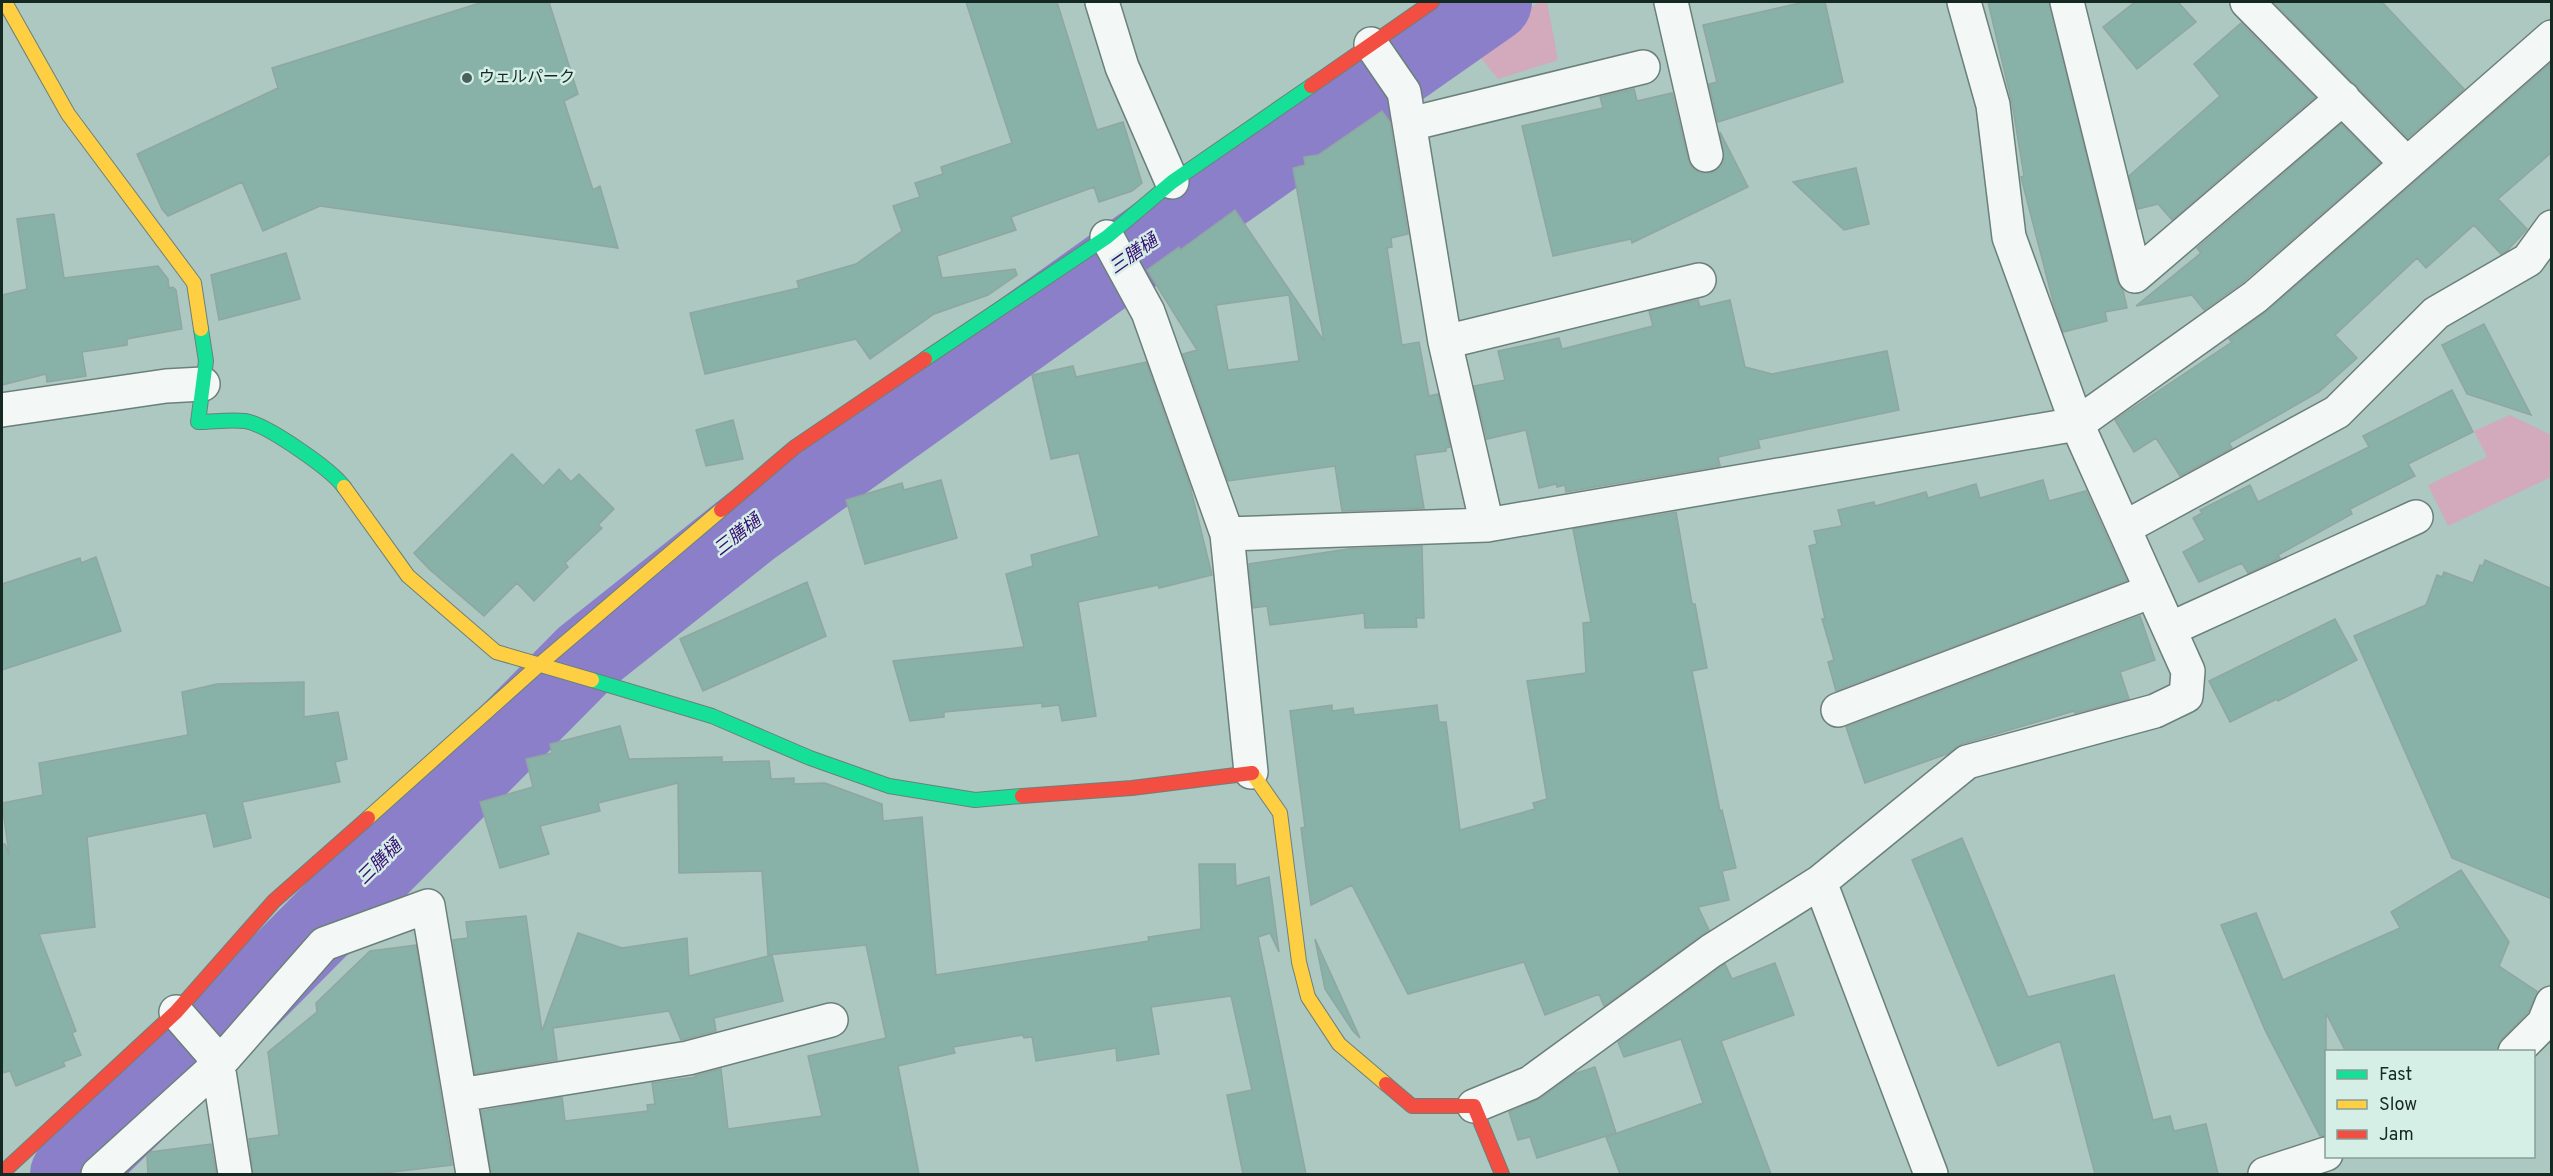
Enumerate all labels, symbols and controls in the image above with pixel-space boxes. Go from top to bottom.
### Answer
place label: ウェルパーク [479,68,575,88]
marker: ウェルパーク [460,71,474,85]
water label: 三膳樋 [1105,228,1165,280]
water label: 三膳樋 [710,508,769,562]
water label: 三膳樋 [353,834,409,890]
legend [2325,1050,2535,1158]
text: Fast [2379,1064,2412,1087]
text: Slow [2379,1094,2417,1117]
text: Jam [2379,1124,2414,1147]

